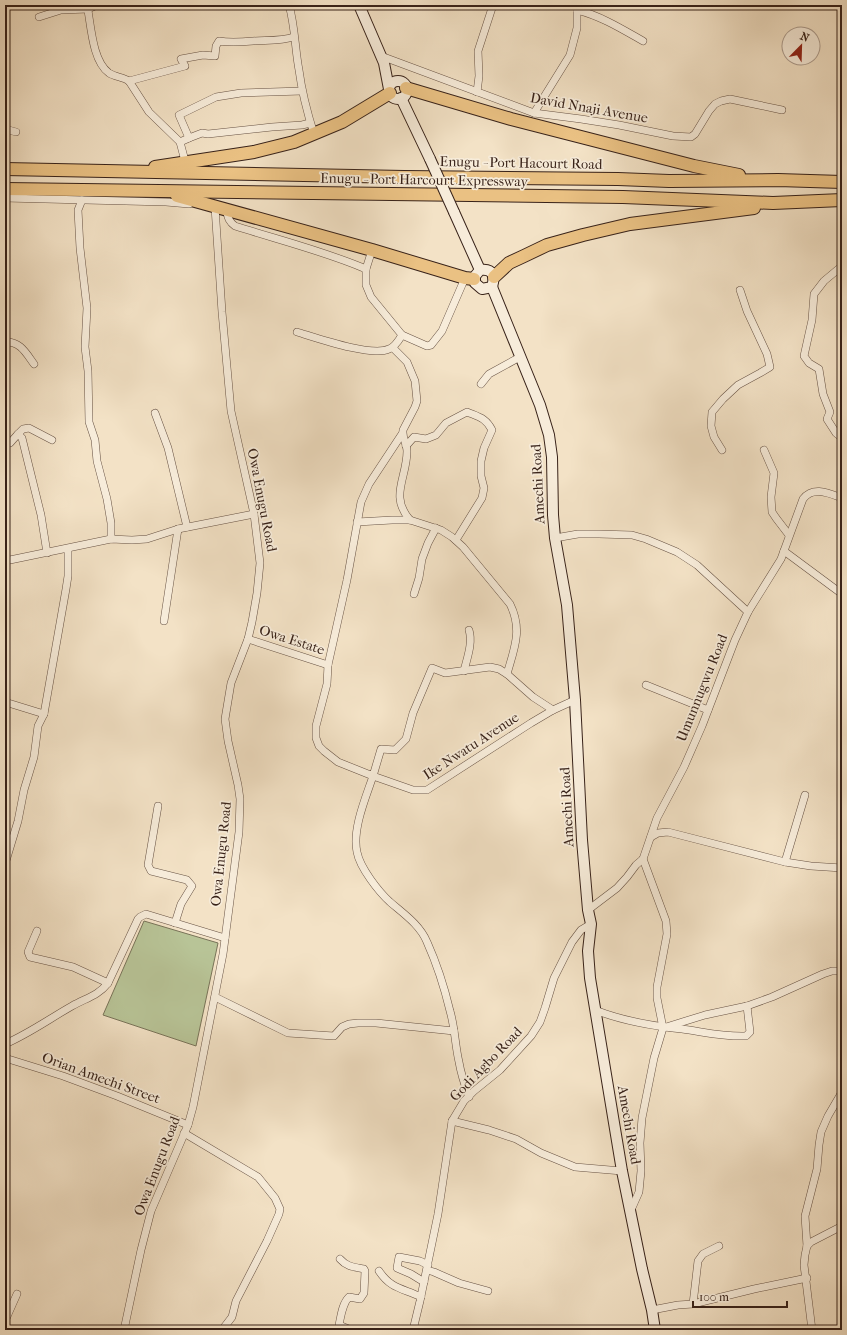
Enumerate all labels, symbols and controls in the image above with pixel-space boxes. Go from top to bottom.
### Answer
north arrow [781,26,821,66]
text: N [798,30,812,45]
street label: David Nnaji Avenue [529,89,649,127]
street label: Enugu - Port Hacourt Road [440,153,603,173]
street label: Enugu - Port Harcourt Expressway [320,170,529,190]
street label: Amechi Road [527,443,549,525]
street label: Owa Enugu Road [244,447,280,554]
street label: Owa Estate [257,621,327,659]
street label: Umunnugwu Road [673,631,731,744]
street label: Ike Nwatu Avenue [420,709,522,783]
street label: Amechi Road [556,766,578,848]
street label: Owa Enugu Road [207,800,235,907]
street label: Godi Agbo Road [446,1023,526,1105]
street label: Orian Amechi Street [40,1049,162,1107]
street label: Amechi Road [614,1083,644,1166]
street label: Owa Enugu Road [130,1114,184,1218]
scale bar [693,1283,787,1309]
text: 100 m [699,1290,729,1304]

